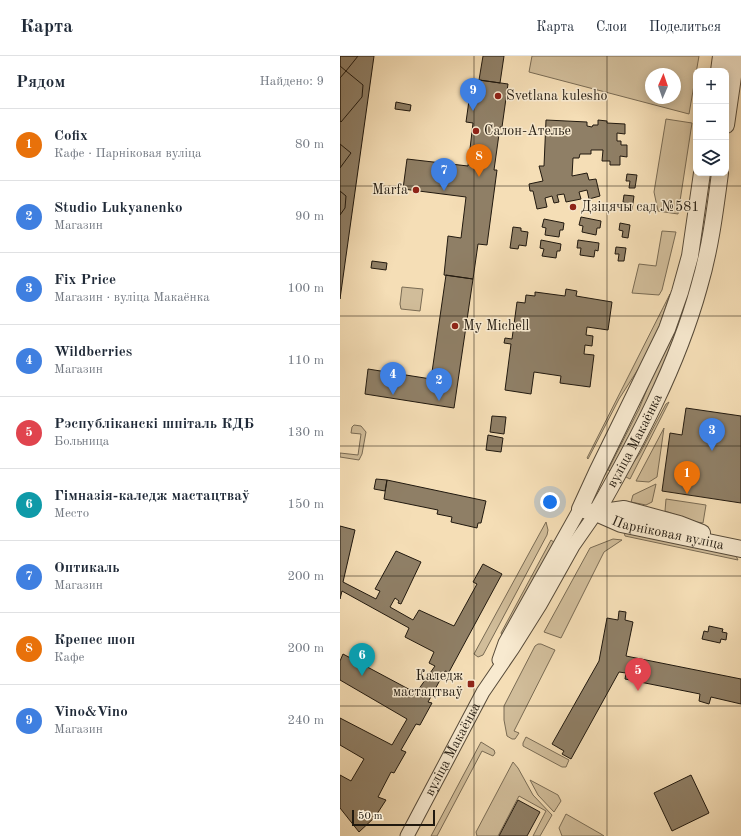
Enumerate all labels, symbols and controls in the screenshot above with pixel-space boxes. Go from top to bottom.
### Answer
text: Карта [20,18,73,37]
text: Карта [536,20,574,34]
text: Слои [596,20,627,34]
text: Поделиться [649,20,721,34]
north arrow [645,68,681,104]
map controls [693,68,729,176]
button: + [693,68,729,104]
text: Рядом [16,74,65,91]
text: Найдено: 9 [260,75,324,88]
pin: 9 [460,78,486,111]
place label: Svetlana kulesho [506,89,608,103]
marker: Svetlana kulesho [493,91,503,101]
button: − [693,104,729,140]
place label: Салон-Ателье [484,124,571,138]
marker: Салон-Ателье [471,126,481,136]
text: Cofix [54,129,88,144]
text: 1 [25,138,33,151]
text: 80 m [295,138,324,151]
button: layers [693,140,729,176]
pin: 8 [466,144,492,177]
text: Кафе · Парніковая вуліца [54,147,202,160]
pin: 7 [431,158,457,191]
place label: Marfa [372,183,408,197]
marker: Marfa [411,185,421,195]
place label: Дзіцячы сад №581 [581,200,699,214]
text: Studio Lukyanenko [54,201,183,216]
marker: Дзіцячы сад №581 [568,202,578,212]
text: 2 [25,210,33,223]
text: 90 m [295,210,324,223]
text: Магазин [54,219,103,232]
text: Fix Price [54,273,116,288]
text: 3 [25,282,33,295]
text: 100 m [287,282,324,295]
text: Магазин · вуліца Макаёнка [54,291,210,304]
place label: My Michell [463,319,530,333]
marker: My Michell [450,321,460,331]
text: Wildberries [54,345,132,360]
text: 4 [25,354,33,367]
text: 110 m [287,354,324,367]
pin: 4 [380,362,406,395]
text: Магазин [54,363,103,376]
pin: 2 [426,368,452,401]
street label: вуліца Макаёнка [605,392,665,490]
text: Рэспубліканскі шпіталь КДБ [54,417,254,432]
pin: 3 [699,418,725,451]
text: 5 [25,426,33,439]
text: 130 m [287,426,324,439]
text: Больница [54,435,109,448]
pin: 1 [674,461,700,494]
text: Гімназія-каледж мастацтваў [54,489,250,504]
your location [540,492,560,512]
text: 6 [25,498,33,511]
text: 150 m [287,498,324,511]
text: Место [54,507,89,520]
street label: Парніковая вуліца [610,514,725,552]
text: Оптикаль [54,561,120,576]
text: 7 [25,570,33,583]
text: 200 m [287,570,324,583]
text: Магазин [54,579,103,592]
text: Крепес шоп [54,633,135,648]
text: 8 [25,642,33,655]
text: 200 m [287,642,324,655]
pin: 6 [349,643,375,676]
text: Кафе [54,651,85,664]
pin: 5 [625,658,651,691]
place label: Каледж мастацтваў [393,669,464,699]
marker: Каледж мастацтваў [466,679,476,689]
street label: вуліца Макаёнка [422,700,483,798]
text: Vino&Vino [54,705,128,720]
text: 9 [25,714,33,727]
text: 240 m [287,714,324,727]
text: Магазин [54,723,103,736]
scale bar [352,808,435,827]
text: 50 m [358,811,383,822]

